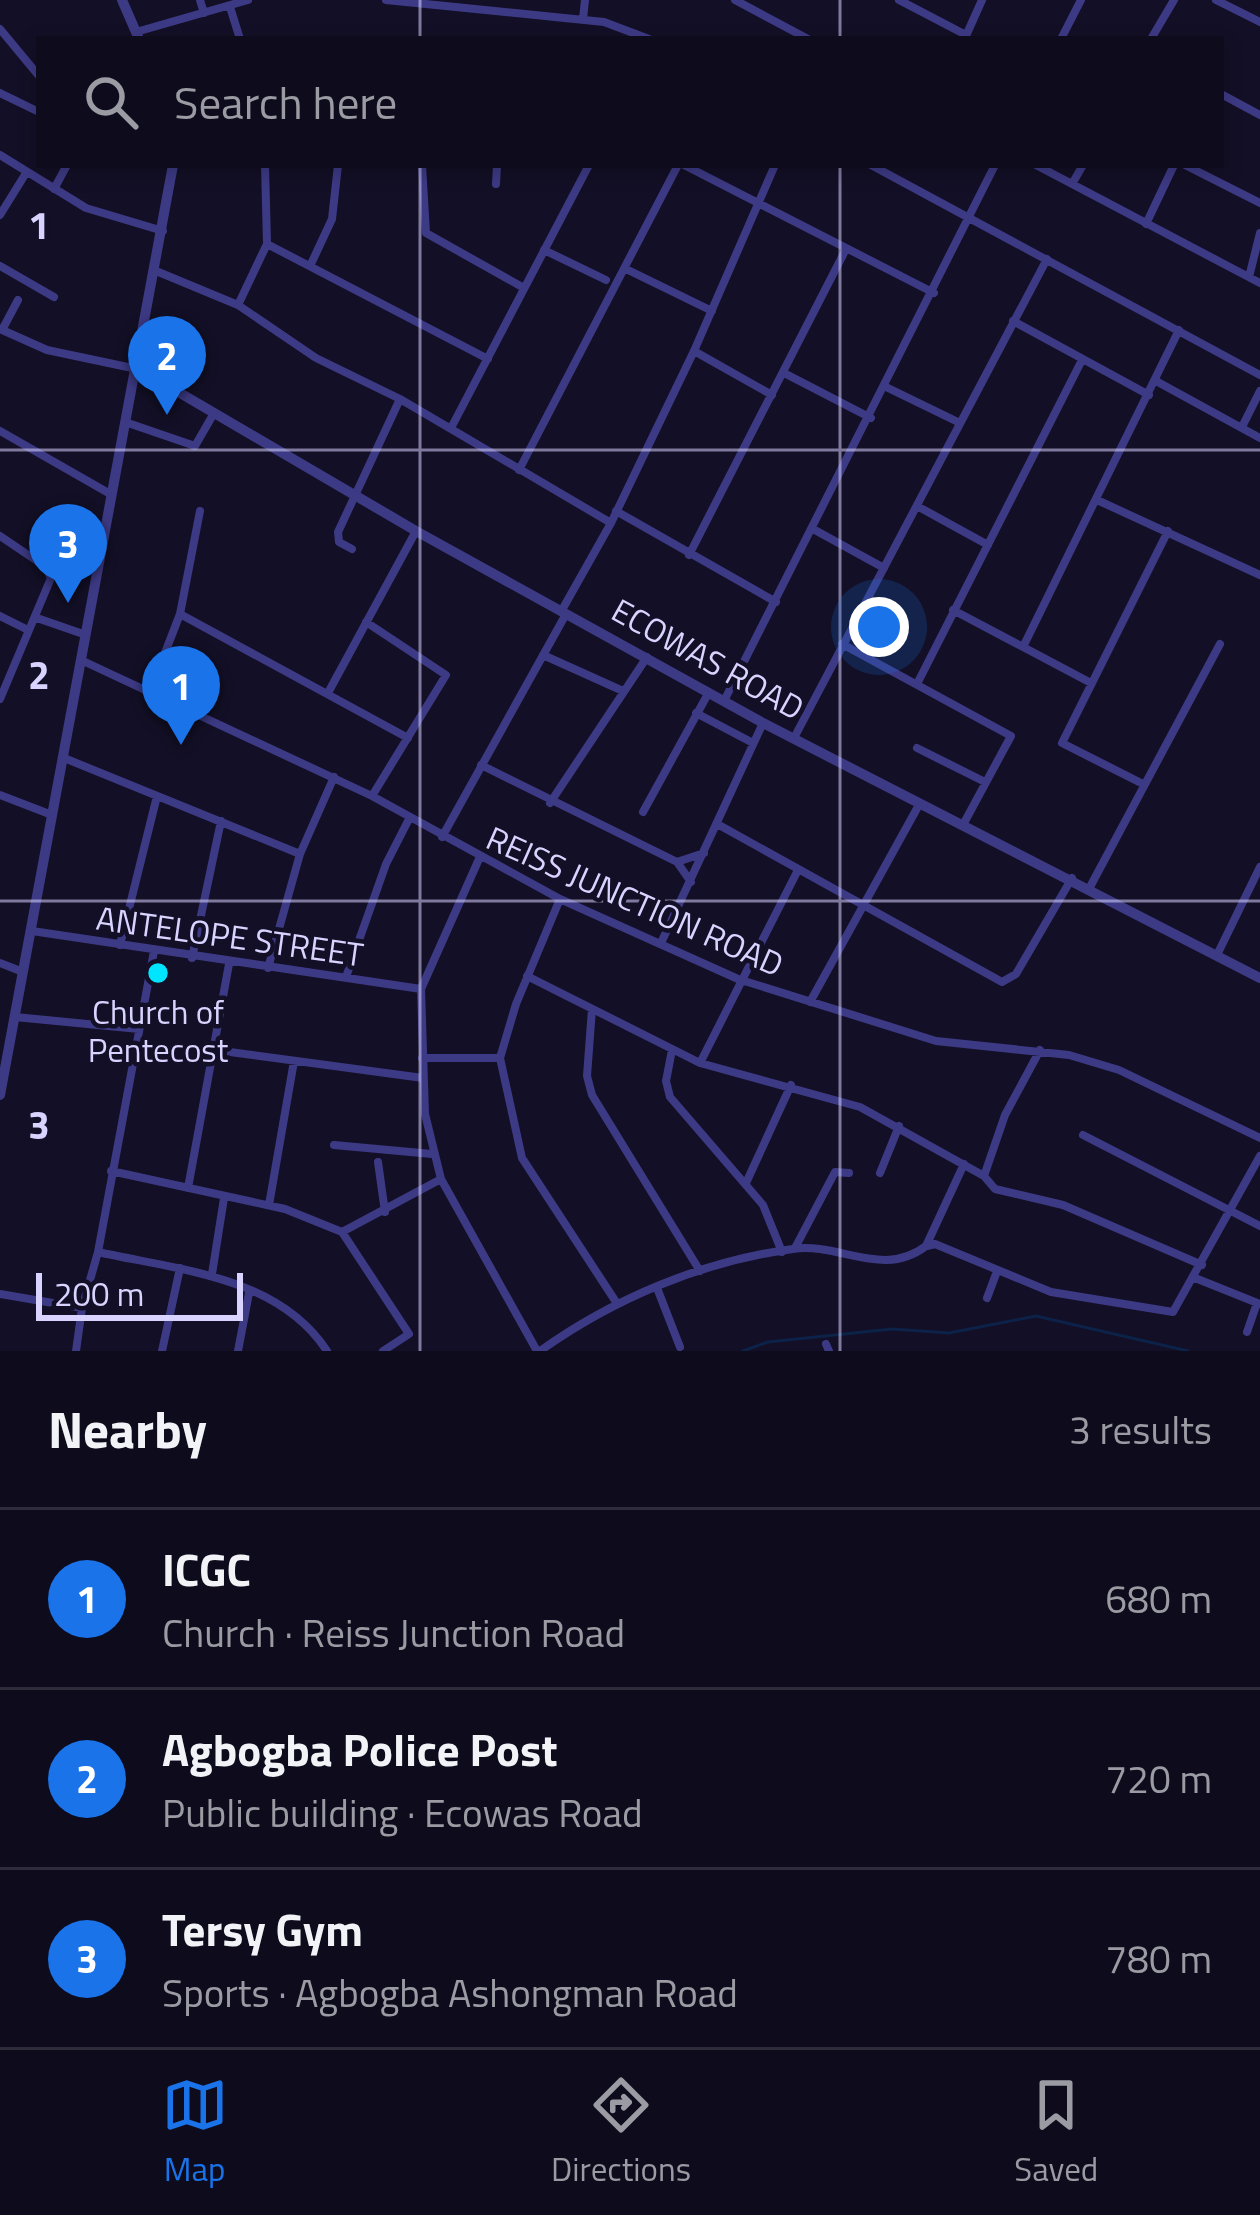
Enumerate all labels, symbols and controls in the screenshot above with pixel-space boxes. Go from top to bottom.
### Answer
search box [36,36,1224,168]
text: Search here [174,68,397,136]
icon: search [78,69,144,135]
text: 1 [28,195,50,254]
pin: 2 [128,316,206,415]
pin: 3 [29,504,107,603]
street label: ECOWAS ROAD [603,585,813,733]
your location [849,597,909,657]
text: 2 [28,645,50,704]
pin: 1 [142,646,220,745]
street label: REISS JUNCTION ROAD [479,813,791,989]
street label: ANTELOPE STREET [93,893,367,979]
marker: Church of Pentecost [145,960,171,986]
place label: Church of Pentecost [88,987,229,1075]
text: 3 [28,1095,50,1154]
scale bar [36,1267,243,1320]
text: 200 m [54,1269,144,1319]
text: Nearby [48,1390,207,1468]
text: 3 results [1069,1400,1212,1459]
text: ICGC [162,1535,251,1603]
text: 1 [76,1569,98,1628]
text: 680 m [1105,1569,1212,1628]
text: Church · Reiss Junction Road [162,1603,625,1662]
text: Agbogba Police Post [162,1715,558,1783]
text: 2 [76,1749,98,1808]
text: 720 m [1105,1749,1212,1808]
text: Public building · Ecowas Road [162,1783,643,1842]
text: Tersy Gym [162,1895,363,1963]
text: 3 [76,1929,98,1988]
text: 780 m [1105,1929,1212,1988]
text: Sports · Agbogba Ashongman Road [162,1963,738,2022]
tab: Map [162,2072,228,2194]
tab: Directions [551,2072,691,2194]
tab: Saved [1014,2072,1098,2194]

